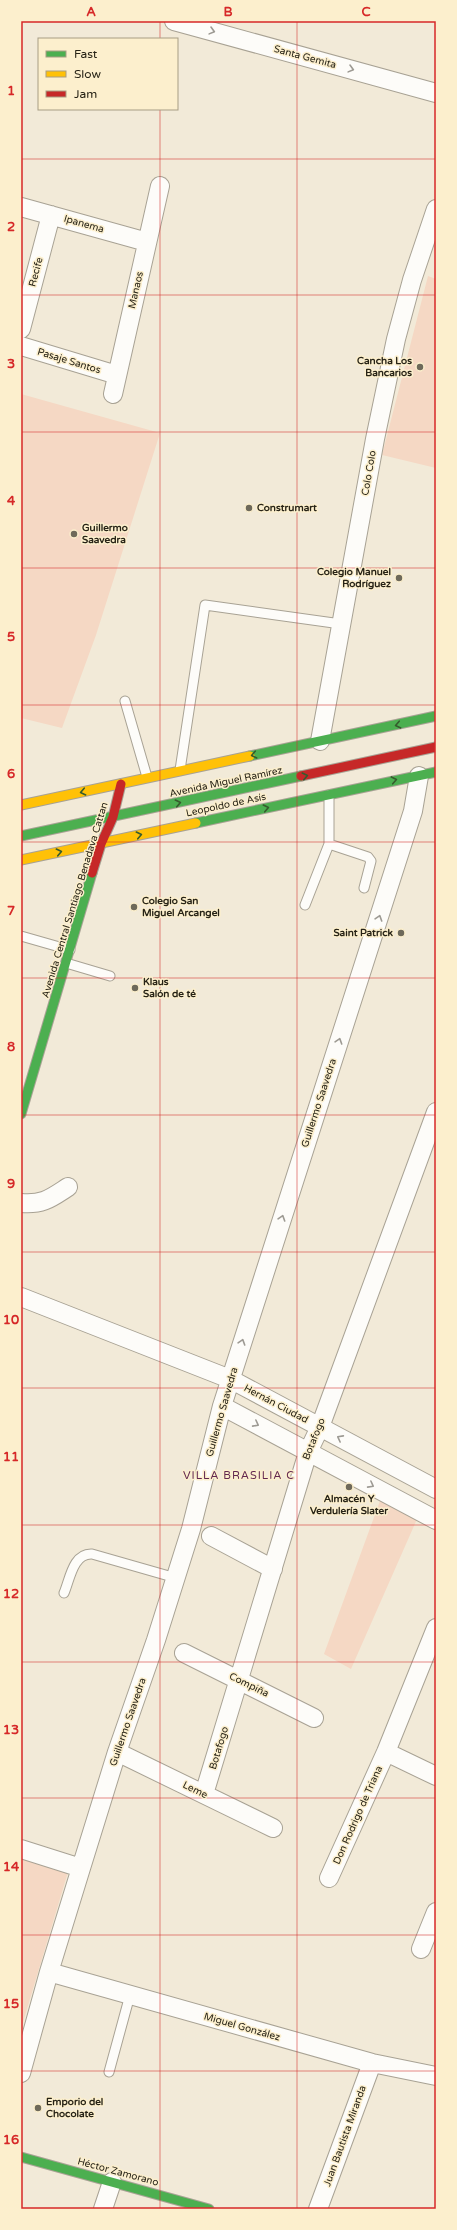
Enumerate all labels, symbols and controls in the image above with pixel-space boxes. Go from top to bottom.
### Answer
text: A [86,4,96,20]
text: B [223,4,233,20]
text: C [361,4,371,20]
one-way arrow [208,26,215,35]
legend [38,38,178,110]
street label: Santa Gemita [272,43,338,71]
text: Fast [74,47,98,61]
one-way arrow [347,64,354,73]
text: Slow [74,67,101,81]
text: 1 [7,83,15,99]
text: Jam [74,87,97,101]
street label: Ipanema [63,213,105,235]
text: 2 [7,219,15,235]
street label: Recife [26,256,46,288]
street label: Manaos [126,270,146,310]
street label: Pasaje Santos [36,346,102,376]
place label: Cancha Los Bancarios [357,355,412,379]
text: 3 [7,356,15,372]
marker: Cancha Los Bancarios [415,362,425,372]
street label: Colo Colo [359,450,379,496]
text: 4 [7,493,16,509]
place label: Construmart [257,502,317,514]
marker: Construmart [244,503,254,513]
place label: Guillermo Saavedra [82,522,128,546]
marker: Guillermo Saavedra [69,529,79,539]
place label: Colegio Manuel Rodríguez [317,566,391,590]
marker: Colegio Manuel Rodríguez [394,573,404,583]
text: 5 [7,629,15,645]
one-way arrow [395,720,401,728]
one-way arrow [251,751,257,759]
street label: Avenida Miguel Ramírez [168,764,284,800]
text: 6 [7,766,15,782]
one-way arrow [302,772,309,780]
one-way arrow [390,777,397,785]
one-way arrow [80,787,86,795]
street label: Leopoldo de Asís [185,791,267,819]
one-way arrow [175,800,181,808]
street label: Avenida Central Santiago Benadava Cattan [39,801,111,999]
one-way arrow [263,804,270,812]
one-way arrow [136,832,143,840]
one-way arrow [56,849,62,857]
place label: Colegio San Miguel Arcangel [142,895,220,919]
marker: Colegio San Miguel Arcangel [129,902,139,912]
text: 7 [7,903,15,919]
one-way arrow [374,914,382,921]
place label: Saint Patrick [333,927,394,939]
marker: Saint Patrick [396,928,406,938]
place label: Klaus Salón de té [143,976,196,1000]
marker: Klaus Salón de té [130,983,140,993]
one-way arrow [334,1038,343,1045]
text: 8 [7,1039,15,1055]
street label: Guillermo Saavedra [299,1057,339,1149]
text: 9 [7,1176,15,1192]
one-way arrow [277,1215,286,1222]
text: 10 [3,1312,19,1328]
one-way arrow [237,1339,246,1346]
street label: Guillermo Saavedra [203,1366,241,1458]
street label: Hernán Ciudad [242,1382,310,1426]
street label: Botafogo [300,1416,328,1462]
one-way arrow [252,1420,259,1427]
one-way arrow [337,1435,344,1442]
text: 11 [3,1449,19,1465]
district label: VILLA BRASILIA C [183,1469,295,1482]
one-way arrow [367,1481,374,1488]
marker: Almacén Y Verdulería Slater [344,1482,354,1492]
place label: Almacén Y Verdulería Slater [310,1493,388,1517]
text: 12 [3,1586,19,1602]
street label: Compiña [227,1670,271,1700]
street label: Guillermo Saavedra [107,1676,149,1768]
text: 13 [3,1722,19,1738]
street label: Botafogo [207,1725,231,1771]
street label: Don Rodrigo de Triana [331,1764,385,1866]
street label: Leme [181,1779,210,1801]
text: 14 [3,1859,20,1875]
text: 15 [3,1996,19,2012]
street label: Miguel González [203,2010,281,2044]
street label: Juan Bautista Miranda [321,2084,369,2188]
place label: Emporio del Chocolate [46,2096,103,2120]
marker: Emporio del Chocolate [33,2103,43,2113]
text: 16 [3,2132,19,2148]
street label: Héctor Zamorano [76,2155,160,2189]

